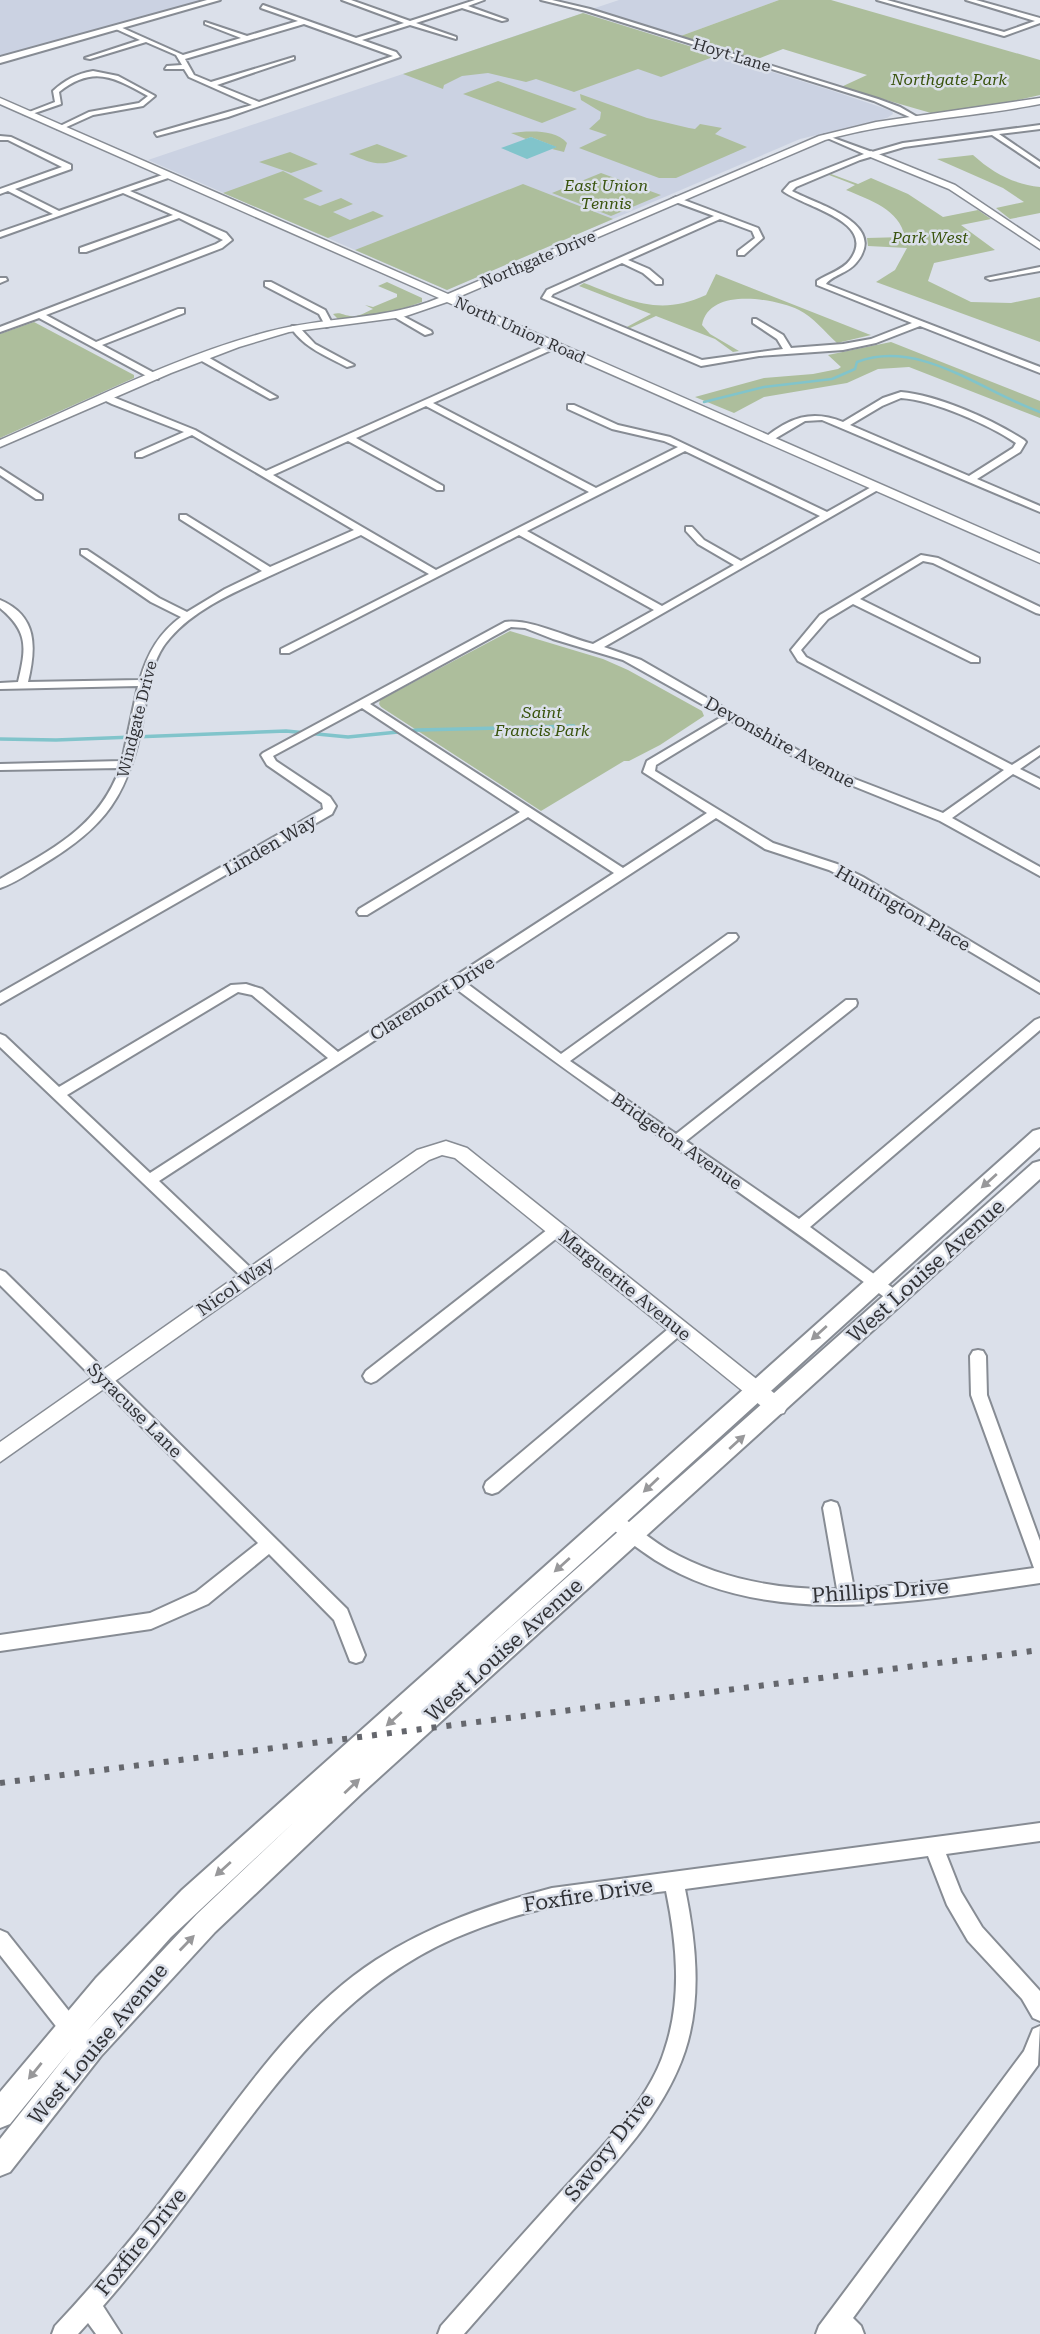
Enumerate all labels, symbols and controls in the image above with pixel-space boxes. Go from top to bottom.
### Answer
street label: Hoyt Lane [691,34,773,76]
park label: Northgate Park [890,70,1007,89]
park label: East Union Tennis [563,176,648,213]
street label: Northgate Drive [478,226,599,292]
park label: Park West [891,228,968,247]
street label: North Union Road [452,293,588,367]
street label: Windgate Drive [113,658,161,779]
street label: Devonshire Avenue [701,692,859,792]
park label: Saint Francis Park [494,703,590,740]
street label: Linden Way [220,810,320,880]
street label: Huntington Place [832,861,974,955]
street label: Claremont Drive [366,951,498,1045]
street label: Bridgeton Avenue [608,1088,746,1194]
one-way arrow [980,1173,998,1189]
street label: West Louise Avenue [843,1194,1009,1348]
street label: Marguerite Avenue [555,1225,695,1345]
street label: Nicol Way [193,1252,278,1320]
one-way arrow [811,1324,828,1340]
street label: Syracuse Lane [83,1358,187,1462]
one-way arrow [728,1434,745,1450]
one-way arrow [643,1477,660,1493]
one-way arrow [554,1557,571,1573]
street label: West Louise Avenue [421,1573,587,1727]
street label: Phillips Drive [811,1574,949,1608]
one-way arrow [385,1711,403,1727]
one-way arrow [343,1778,360,1794]
one-way arrow [214,1861,232,1877]
street label: Foxfire Drive [522,1873,654,1917]
one-way arrow [178,1935,195,1951]
street label: West Louise Avenue [24,1959,172,2129]
one-way arrow [27,2061,42,2079]
street label: Savory Drive [559,2088,659,2206]
street label: Foxfire Drive [91,2184,191,2300]

